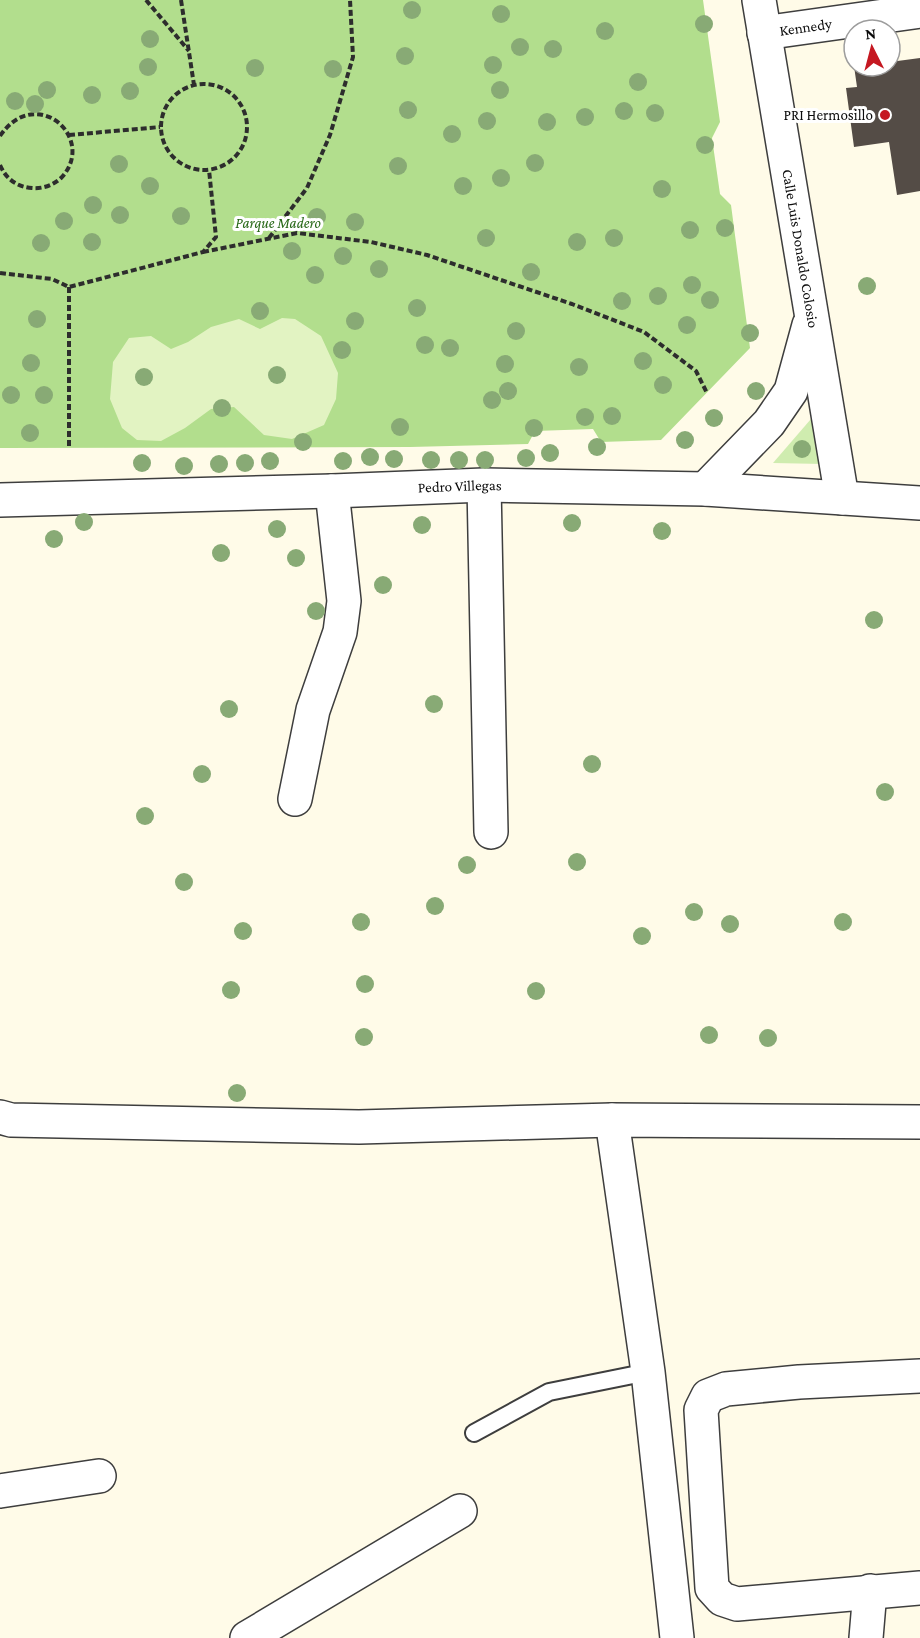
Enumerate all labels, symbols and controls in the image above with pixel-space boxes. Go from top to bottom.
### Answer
street label: Kennedy [778,16,833,39]
north arrow [842,18,902,78]
text: N [864,25,877,43]
place label: PRI Hermosillo [783,107,873,123]
marker: PRI Hermosillo [878,108,892,122]
street label: Calle Luis Donaldo Colosio [779,168,822,329]
park label: Parque Madero [235,215,321,232]
street label: Pedro Villegas [418,477,502,496]

